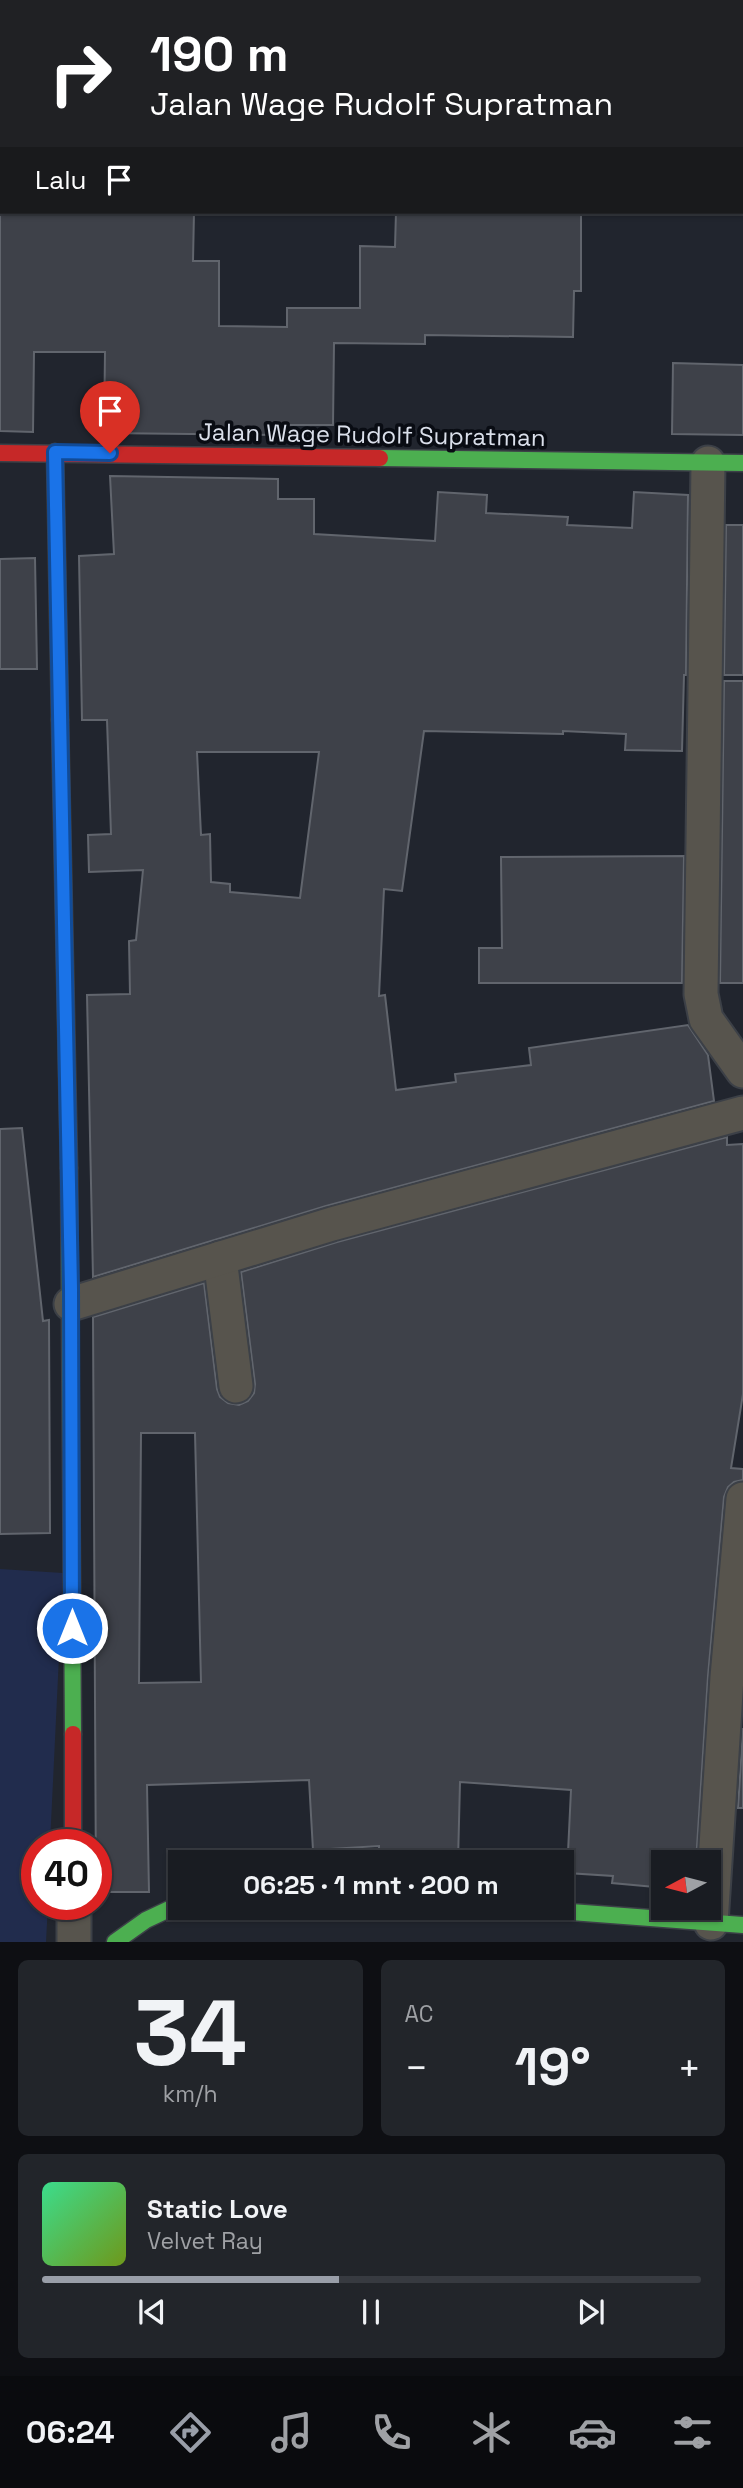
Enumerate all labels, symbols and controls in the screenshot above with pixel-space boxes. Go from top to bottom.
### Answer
text: 190 m [150,23,288,85]
icon: right [35,28,126,119]
text: Jalan Wage Rudolf Supratman [150,84,613,124]
icon: arrive [100,161,138,199]
text: Lalu [35,163,86,197]
pin [80,381,140,453]
icon: arrive [91,392,129,430]
street label: Jalan Wage Rudolf Supratman [198,416,546,453]
position arrow [35,1591,109,1665]
speed limit sign: 40 [21,1829,112,1920]
north arrow [651,1850,721,1920]
map controls [651,1850,721,1920]
text: 06:25 · 1 mnt · 200 m [243,1868,499,1902]
text: 34 [134,1975,247,2092]
text: AC [405,1999,434,2029]
text: 19° [515,2034,591,2100]
text: − [405,2044,428,2092]
text: + [677,2044,701,2092]
text: km/h [163,2079,218,2109]
text: Static Love [147,2192,288,2226]
text: Velvet Ray [147,2226,263,2256]
icon: previous [133,2293,171,2331]
icon: pause [352,2293,390,2331]
icon: next [572,2293,610,2331]
icon: directions [166,2408,215,2457]
icon: music [267,2408,316,2457]
icon: phone [367,2408,416,2457]
icon: climate [467,2408,516,2457]
icon: car [568,2408,617,2457]
icon: filters [668,2408,717,2457]
text: 06:24 [26,2412,115,2452]

